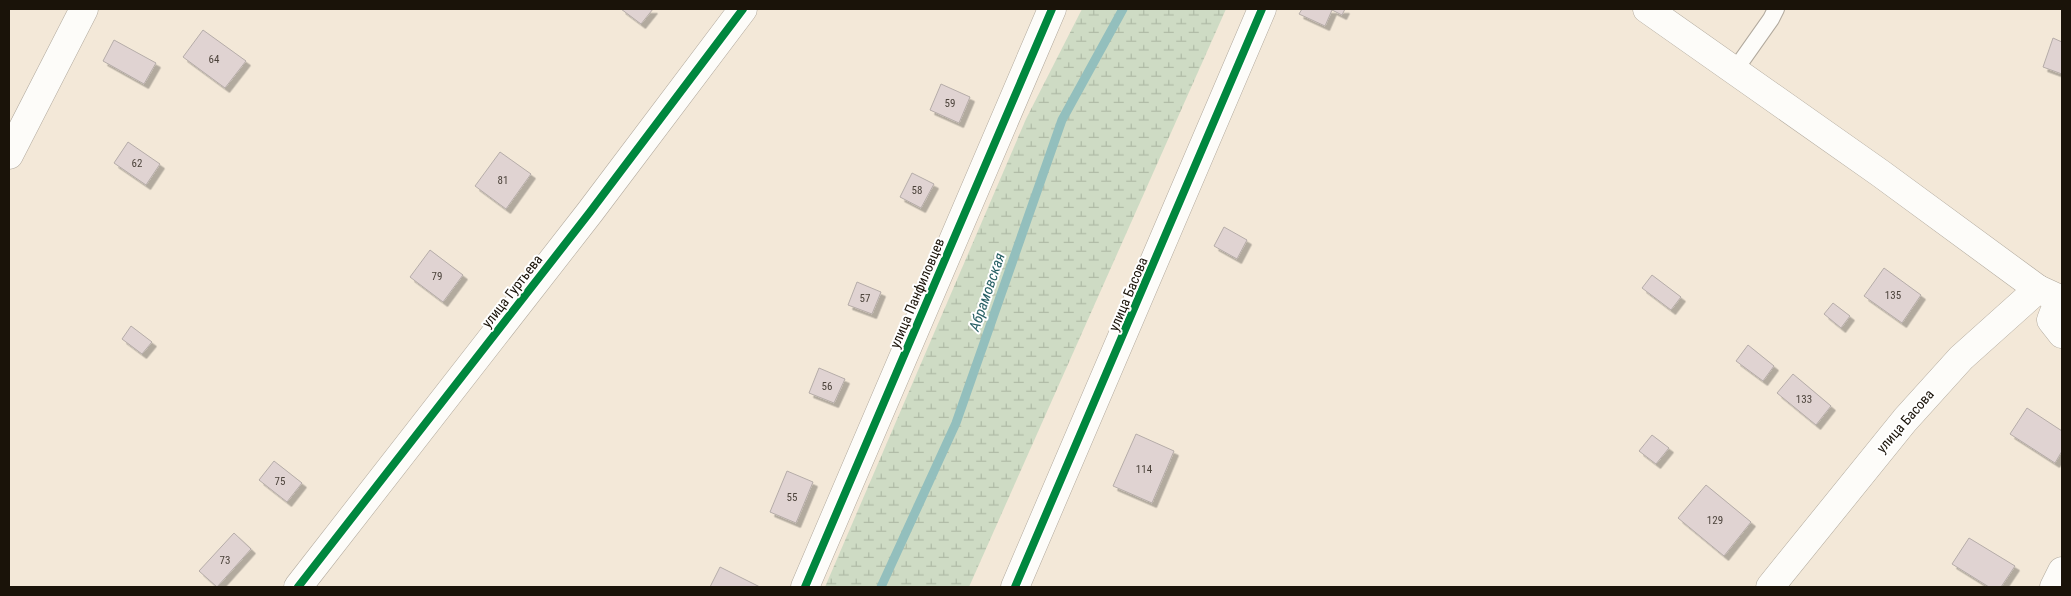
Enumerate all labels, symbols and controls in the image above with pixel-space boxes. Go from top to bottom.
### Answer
house number: 64 [209,53,220,66]
house number: 59 [945,97,955,110]
house number: 62 [132,157,142,170]
house number: 81 [498,174,508,187]
house number: 58 [912,184,922,197]
street label: улица Панфиловцев [887,236,947,350]
street label: улица Гуртьева [479,251,545,331]
water label: Абрамовская [965,251,1009,334]
street label: улица Басова [1105,255,1151,333]
house number: 79 [432,270,442,283]
house number: 135 [1885,289,1901,302]
house number: 57 [860,292,870,305]
house number: 56 [822,380,832,393]
street label: улица Басова [1873,386,1937,456]
house number: 133 [1796,393,1812,406]
house number: 114 [1136,463,1153,476]
house number: 75 [275,475,285,488]
house number: 55 [787,491,797,504]
house number: 129 [1707,514,1723,527]
house number: 73 [220,554,230,567]

